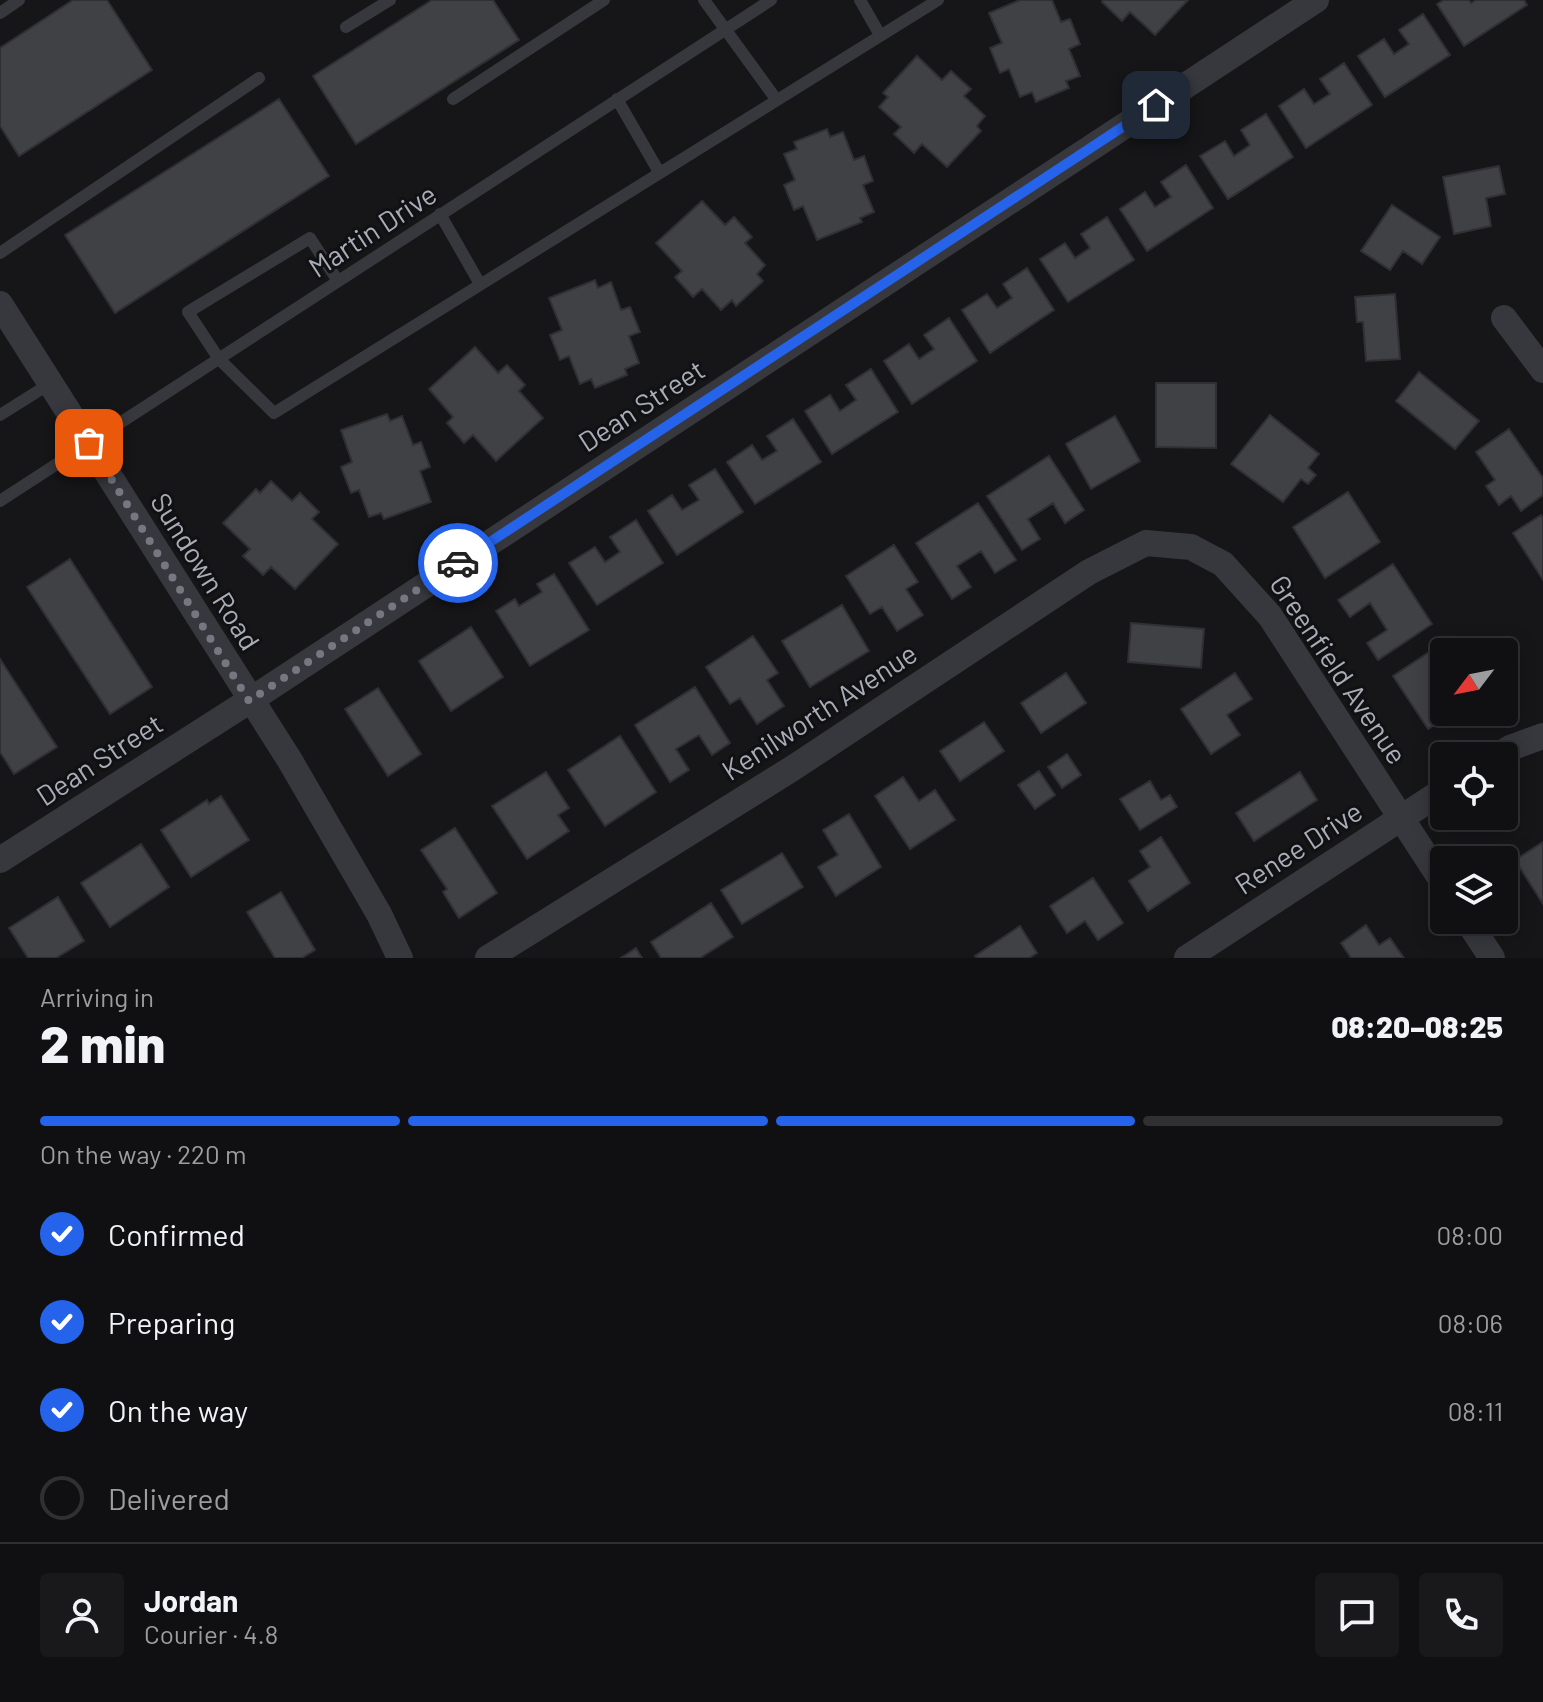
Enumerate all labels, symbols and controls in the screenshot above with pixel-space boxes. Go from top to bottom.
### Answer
pin [1122,71,1190,139]
icon: home [1134,83,1178,127]
street label: Martin Drive [302,176,442,284]
street label: Dean Street [572,352,710,458]
pin [55,409,123,477]
icon: bag [67,421,111,465]
street label: Sundown Road [144,486,268,656]
courier [418,523,498,603]
icon: car [436,541,480,585]
street label: Greenfield Avenue [1263,568,1415,770]
street label: Kenilworth Avenue [715,635,923,787]
north arrow [1430,638,1518,726]
map controls [1430,638,1518,934]
street label: Dean Street [30,706,168,812]
button: locate [1430,742,1518,830]
street label: Renee Drive [1228,793,1368,901]
button: layers [1430,846,1518,934]
text: Arriving in [40,981,154,1012]
text: 08:20–08:25 [1331,1008,1503,1044]
text: 2 min [40,1011,165,1073]
text: On the way · 220 m [40,1138,246,1169]
icon: check [40,1212,84,1256]
text: Confirmed [108,1216,245,1252]
text: 08:00 [1437,1219,1503,1250]
icon: check [40,1300,84,1344]
text: Preparing [108,1304,235,1340]
text: 08:06 [1438,1307,1503,1338]
icon: check [40,1388,84,1432]
text: On the way [108,1392,248,1428]
text: 08:11 [1448,1395,1503,1426]
text: Delivered [108,1480,230,1516]
button: person [40,1573,124,1657]
button: chat [1315,1573,1399,1657]
button: phone [1419,1573,1503,1657]
text: Jordan [144,1582,239,1618]
text: Courier · 4.8 [144,1618,278,1649]

